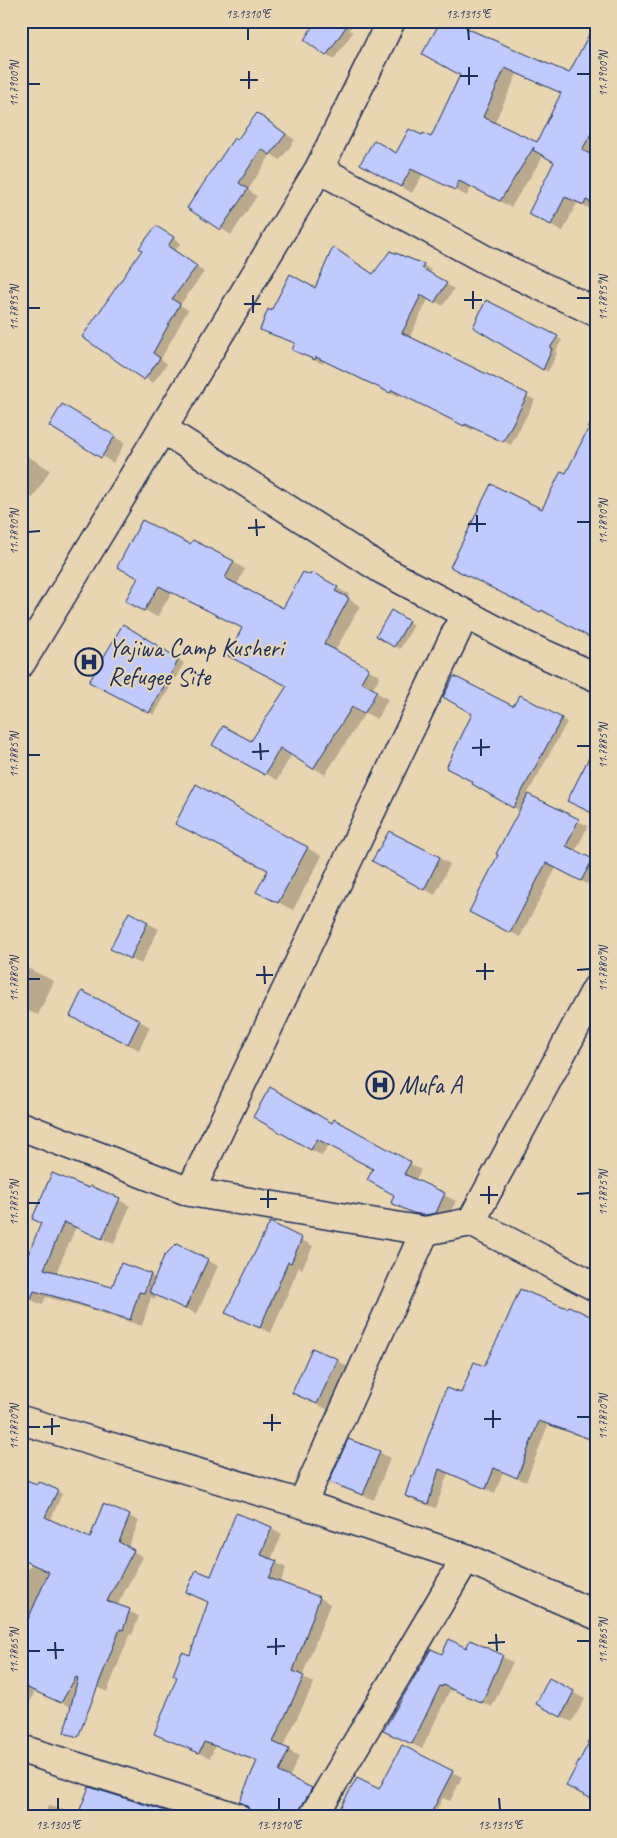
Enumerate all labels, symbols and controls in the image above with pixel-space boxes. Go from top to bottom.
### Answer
text: 13.1310°E [226,6,272,22]
text: 13.1315°E [446,6,492,22]
text: 11.7900°N [595,50,611,97]
text: 11.7900°N [6,60,22,107]
text: 11.7895°N [595,274,611,321]
text: 11.7895°N [6,284,22,331]
text: 11.7890°N [595,498,611,545]
text: 11.7890°N [6,508,22,555]
place label: Yajiwa Camp Kusheri Refugee Site [108,632,287,693]
hospital icon: Yajiwa Camp Kusheri Refugee Site [74,647,104,677]
text: 11.7885°N [595,722,611,769]
text: 11.7885°N [6,731,22,778]
text: 11.7880°N [595,945,611,992]
text: 11.7880°N [6,955,22,1002]
place label: Mufa A [399,1069,464,1101]
hospital icon: Mufa A [365,1070,395,1100]
text: 11.7875°N [595,1169,611,1216]
text: 11.7875°N [6,1179,22,1226]
text: 11.7870°N [595,1393,611,1440]
text: 11.7870°N [6,1403,22,1450]
text: 11.7865°N [595,1617,611,1664]
text: 11.7865°N [6,1627,22,1674]
text: 13.1305°E [36,1817,82,1833]
text: 13.1310°E [257,1817,303,1833]
text: 13.1315°E [478,1817,524,1833]

